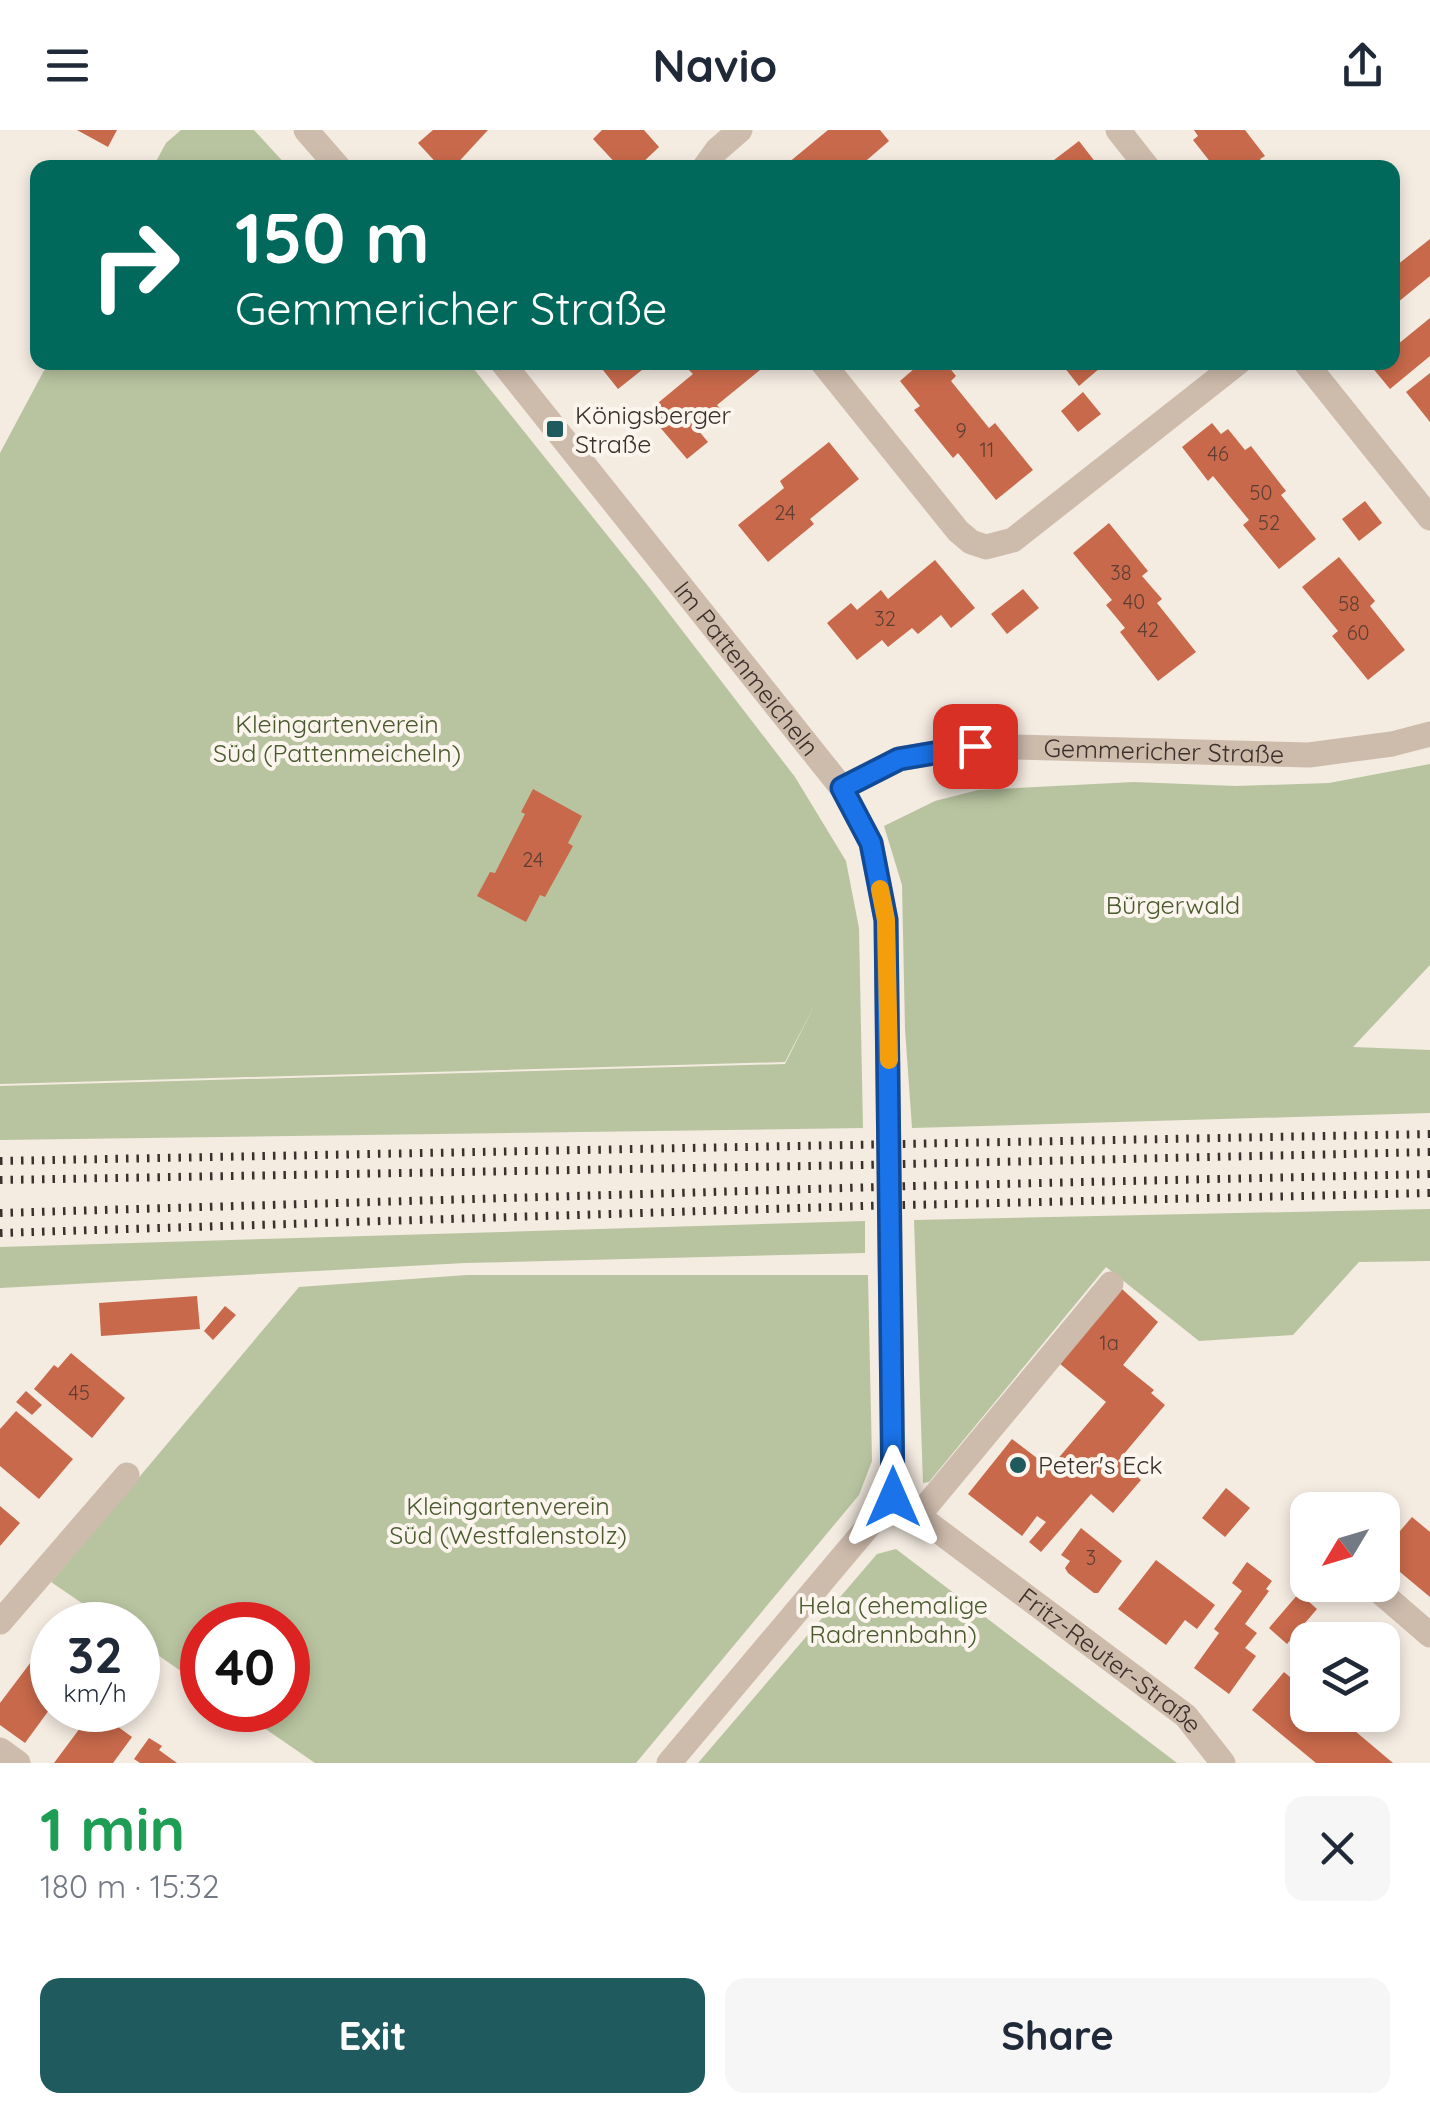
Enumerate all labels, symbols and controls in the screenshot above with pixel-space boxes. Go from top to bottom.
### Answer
text: Navio [653,37,777,93]
icon: menu [40,38,95,93]
icon: share [1335,38,1390,93]
text: 150 m [235,193,430,281]
icon: right [70,200,200,330]
text: Gemmericher Straße [235,280,667,336]
place label: Königsberger Straße [575,399,732,459]
marker: Königsberger Straße [544,418,566,440]
house number: 9 [955,418,967,443]
house number: 11 [980,437,994,462]
house number: 46 [1207,441,1229,466]
house number: 50 [1250,480,1272,505]
house number: 24 [774,500,796,525]
house number: 52 [1258,510,1280,535]
house number: 38 [1110,560,1132,585]
street label: Im Pattenmeicheln [668,574,826,762]
house number: 40 [1123,589,1145,614]
house number: 58 [1338,591,1360,616]
house number: 32 [874,606,896,631]
house number: 42 [1137,617,1159,642]
house number: 60 [1347,620,1369,645]
pin [933,704,1018,789]
park label: Kleingartenverein Süd (Pattenmeicheln) [213,708,461,768]
icon: arrive [948,719,1003,774]
street label: Gemmericher Straße [1043,732,1284,769]
house number: 24 [522,847,544,872]
park label: Bürgerwald [1106,889,1240,920]
house number: 1a [1099,1330,1119,1355]
house number: 45 [68,1380,90,1405]
position arrow [841,1445,945,1549]
place label: Peter's Eck [1038,1449,1163,1480]
marker: Peter's Eck [1007,1454,1029,1476]
park label: Kleingartenverein Süd (Westfalenstolz) [389,1490,627,1550]
north arrow [1290,1492,1400,1602]
map controls [1290,1492,1400,1732]
house number: 3 [1086,1545,1096,1570]
street label: Fritz-Reuter-Straße [1013,1580,1209,1739]
park label: Hela (ehemalige Radrennbahn) [798,1589,988,1649]
speed limit sign: 40 [180,1602,310,1732]
button: layers [1290,1622,1400,1732]
text: 32 [67,1623,123,1686]
text: km/h [63,1677,127,1708]
text: 1 min [40,1791,185,1866]
button: close [1285,1796,1390,1901]
text: 180 m · 15:32 [40,1866,220,1906]
button: Exit [40,1978,705,2093]
button: Share [725,1978,1390,2093]

